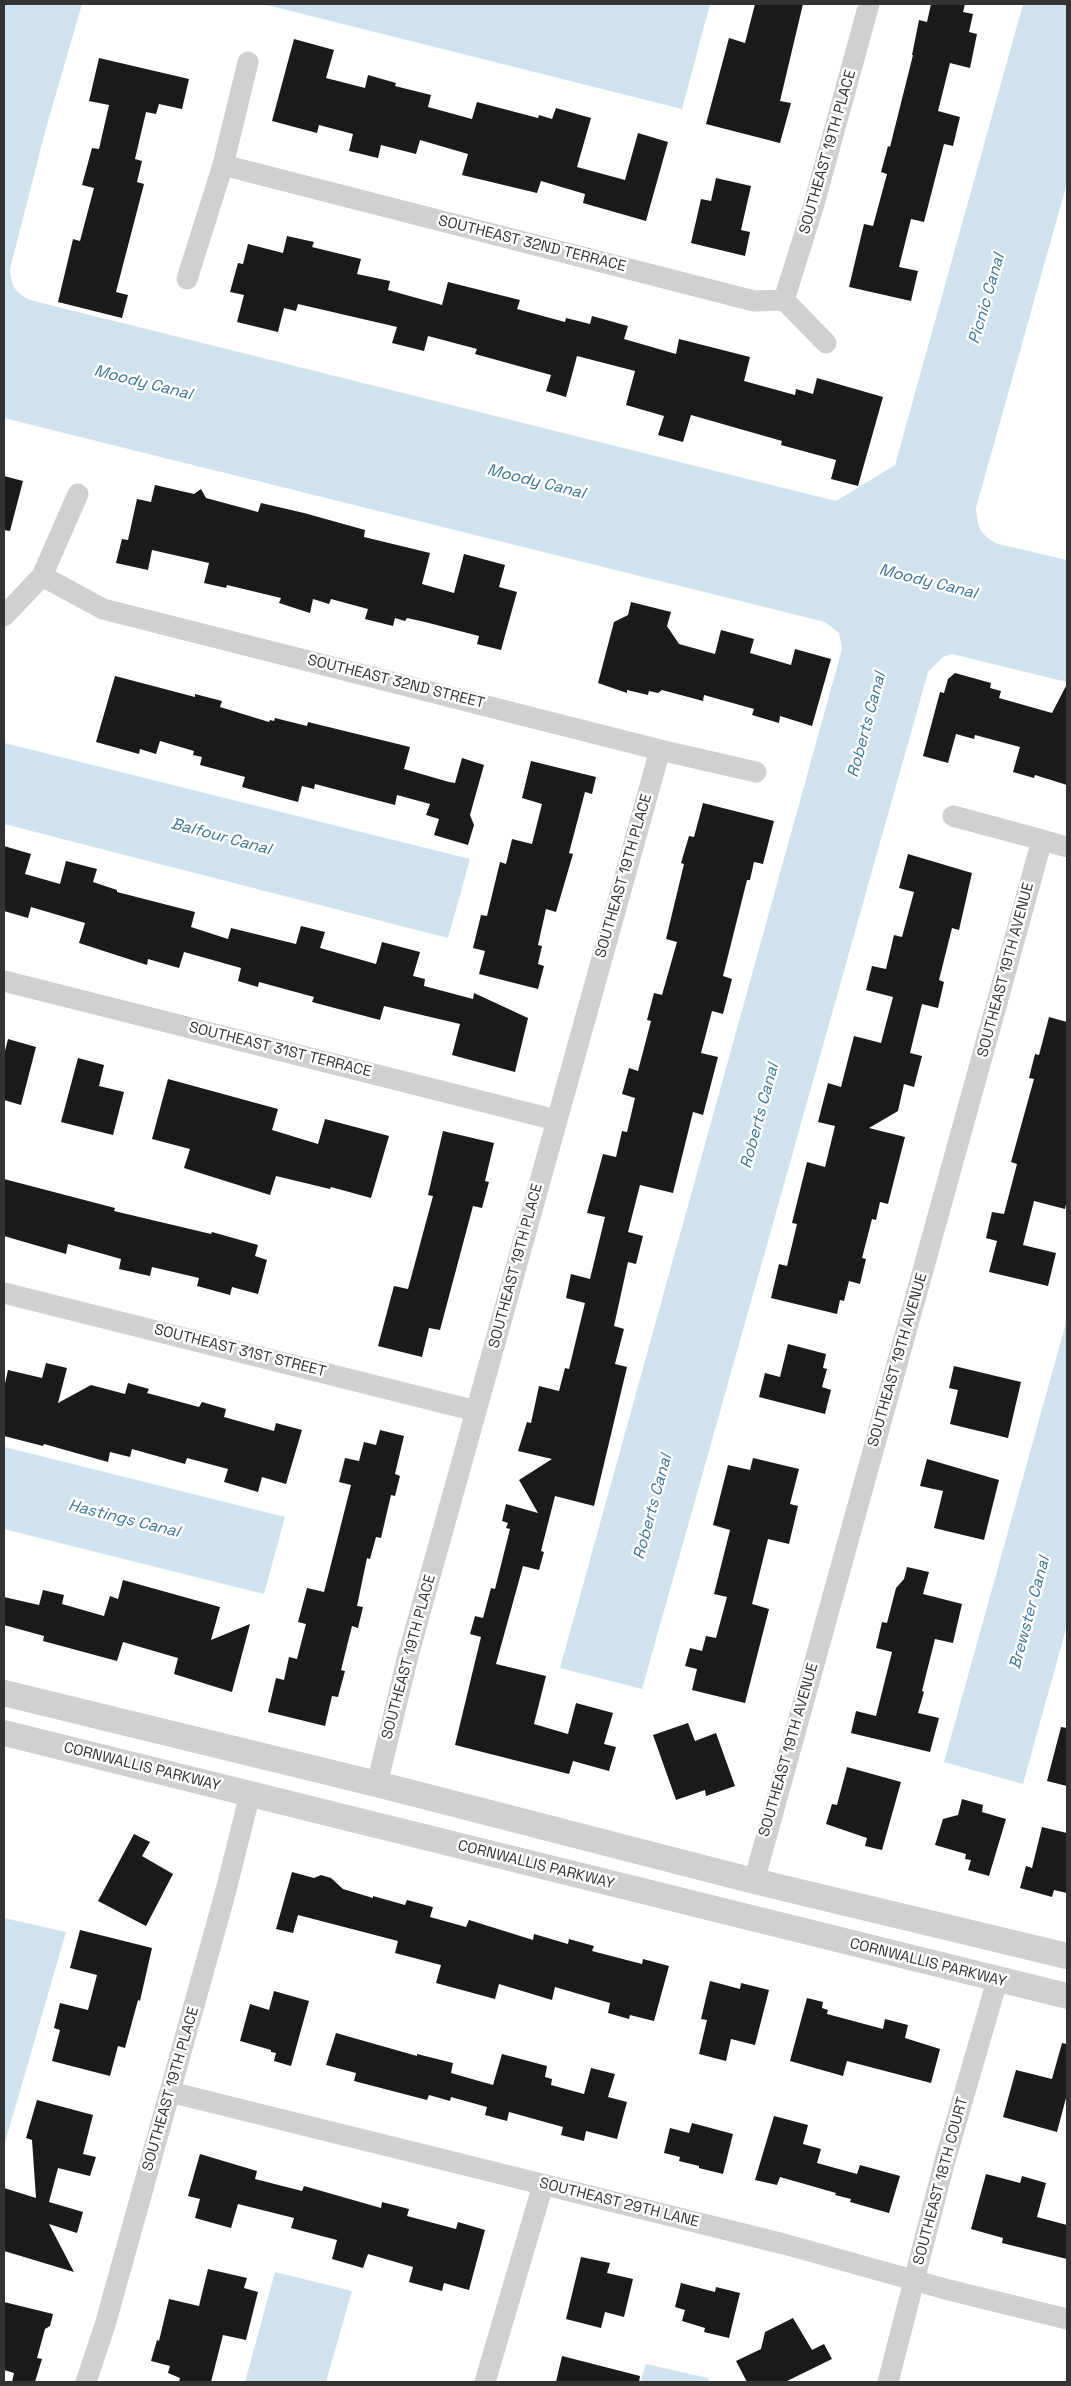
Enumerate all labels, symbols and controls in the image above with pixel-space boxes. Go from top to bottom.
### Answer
street label: SOUTHEAST 19TH PLACE [796,68,860,236]
street label: SOUTHEAST 32ND TERRACE [436,212,628,276]
water label: Picnic Canal [965,252,1009,346]
water label: Moody Canal [92,362,194,404]
water label: Moody Canal [485,461,587,503]
water label: Moody Canal [877,561,979,603]
street label: SOUTHEAST 32ND STREET [306,651,486,713]
water label: Roberts Canal [844,670,890,780]
street label: SOUTHEAST 19TH PLACE [592,792,656,960]
water label: Balfour Canal [169,814,273,860]
street label: SOUTHEAST 19TH AVENUE [974,881,1038,1059]
street label: SOUTHEAST 31ST TERRACE [187,1019,373,1081]
water label: Roberts Canal [737,1061,783,1171]
street label: SOUTHEAST 19TH PLACE [485,1182,547,1350]
street label: SOUTHEAST 19TH AVENUE [865,1271,931,1449]
street label: SOUTHEAST 31ST STREET [152,1321,328,1381]
water label: Roberts Canal [630,1452,676,1562]
water label: Hastings Canal [66,1496,182,1542]
water label: Brewster Canal [1006,1555,1054,1671]
street label: SOUTHEAST 19TH PLACE [378,1573,440,1741]
street label: SOUTHEAST 19TH AVENUE [756,1661,822,1839]
street label: CORNWALLIS PARKWAY [62,1739,222,1795]
street label: CORNWALLIS PARKWAY [456,1837,616,1893]
street label: CORNWALLIS PARKWAY [848,1935,1008,1991]
street label: SOUTHEAST 19TH PLACE [139,2005,203,2173]
street label: SOUTHEAST 18TH COURT [910,2095,972,2267]
street label: SOUTHEAST 29TH LANE [537,2174,701,2232]

